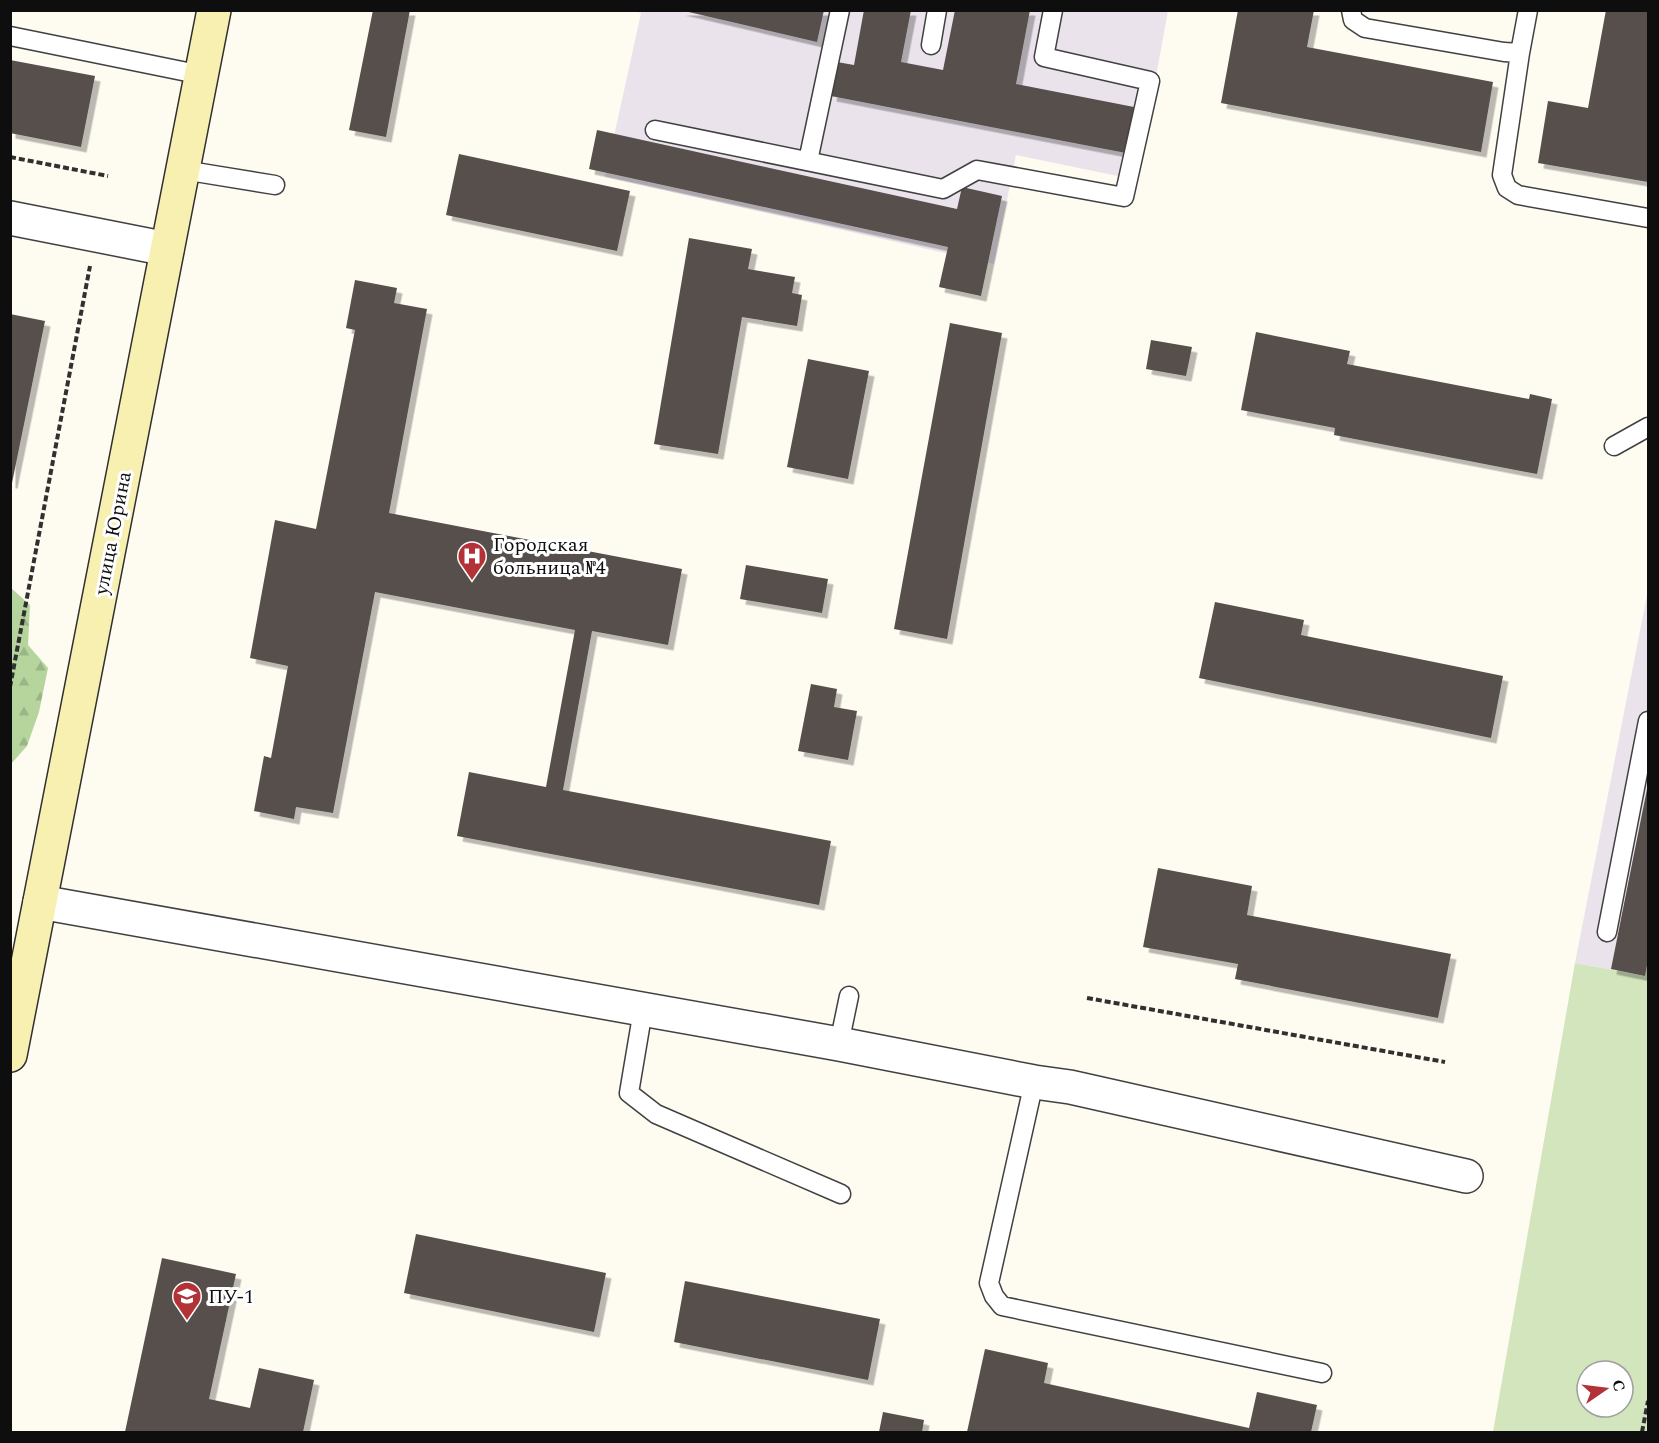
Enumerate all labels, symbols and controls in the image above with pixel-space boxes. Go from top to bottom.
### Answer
street label: улица Юрина [86,469,140,599]
place label: Городская больница №4 [493,530,606,583]
hospital icon: Городская больница №4 [456,540,488,582]
school or university icon: ПУ-1 [171,1280,203,1322]
place label: ПУ-1 [208,1282,254,1312]
north arrow [1575,1359,1635,1419]
text: С [1606,1377,1632,1394]

